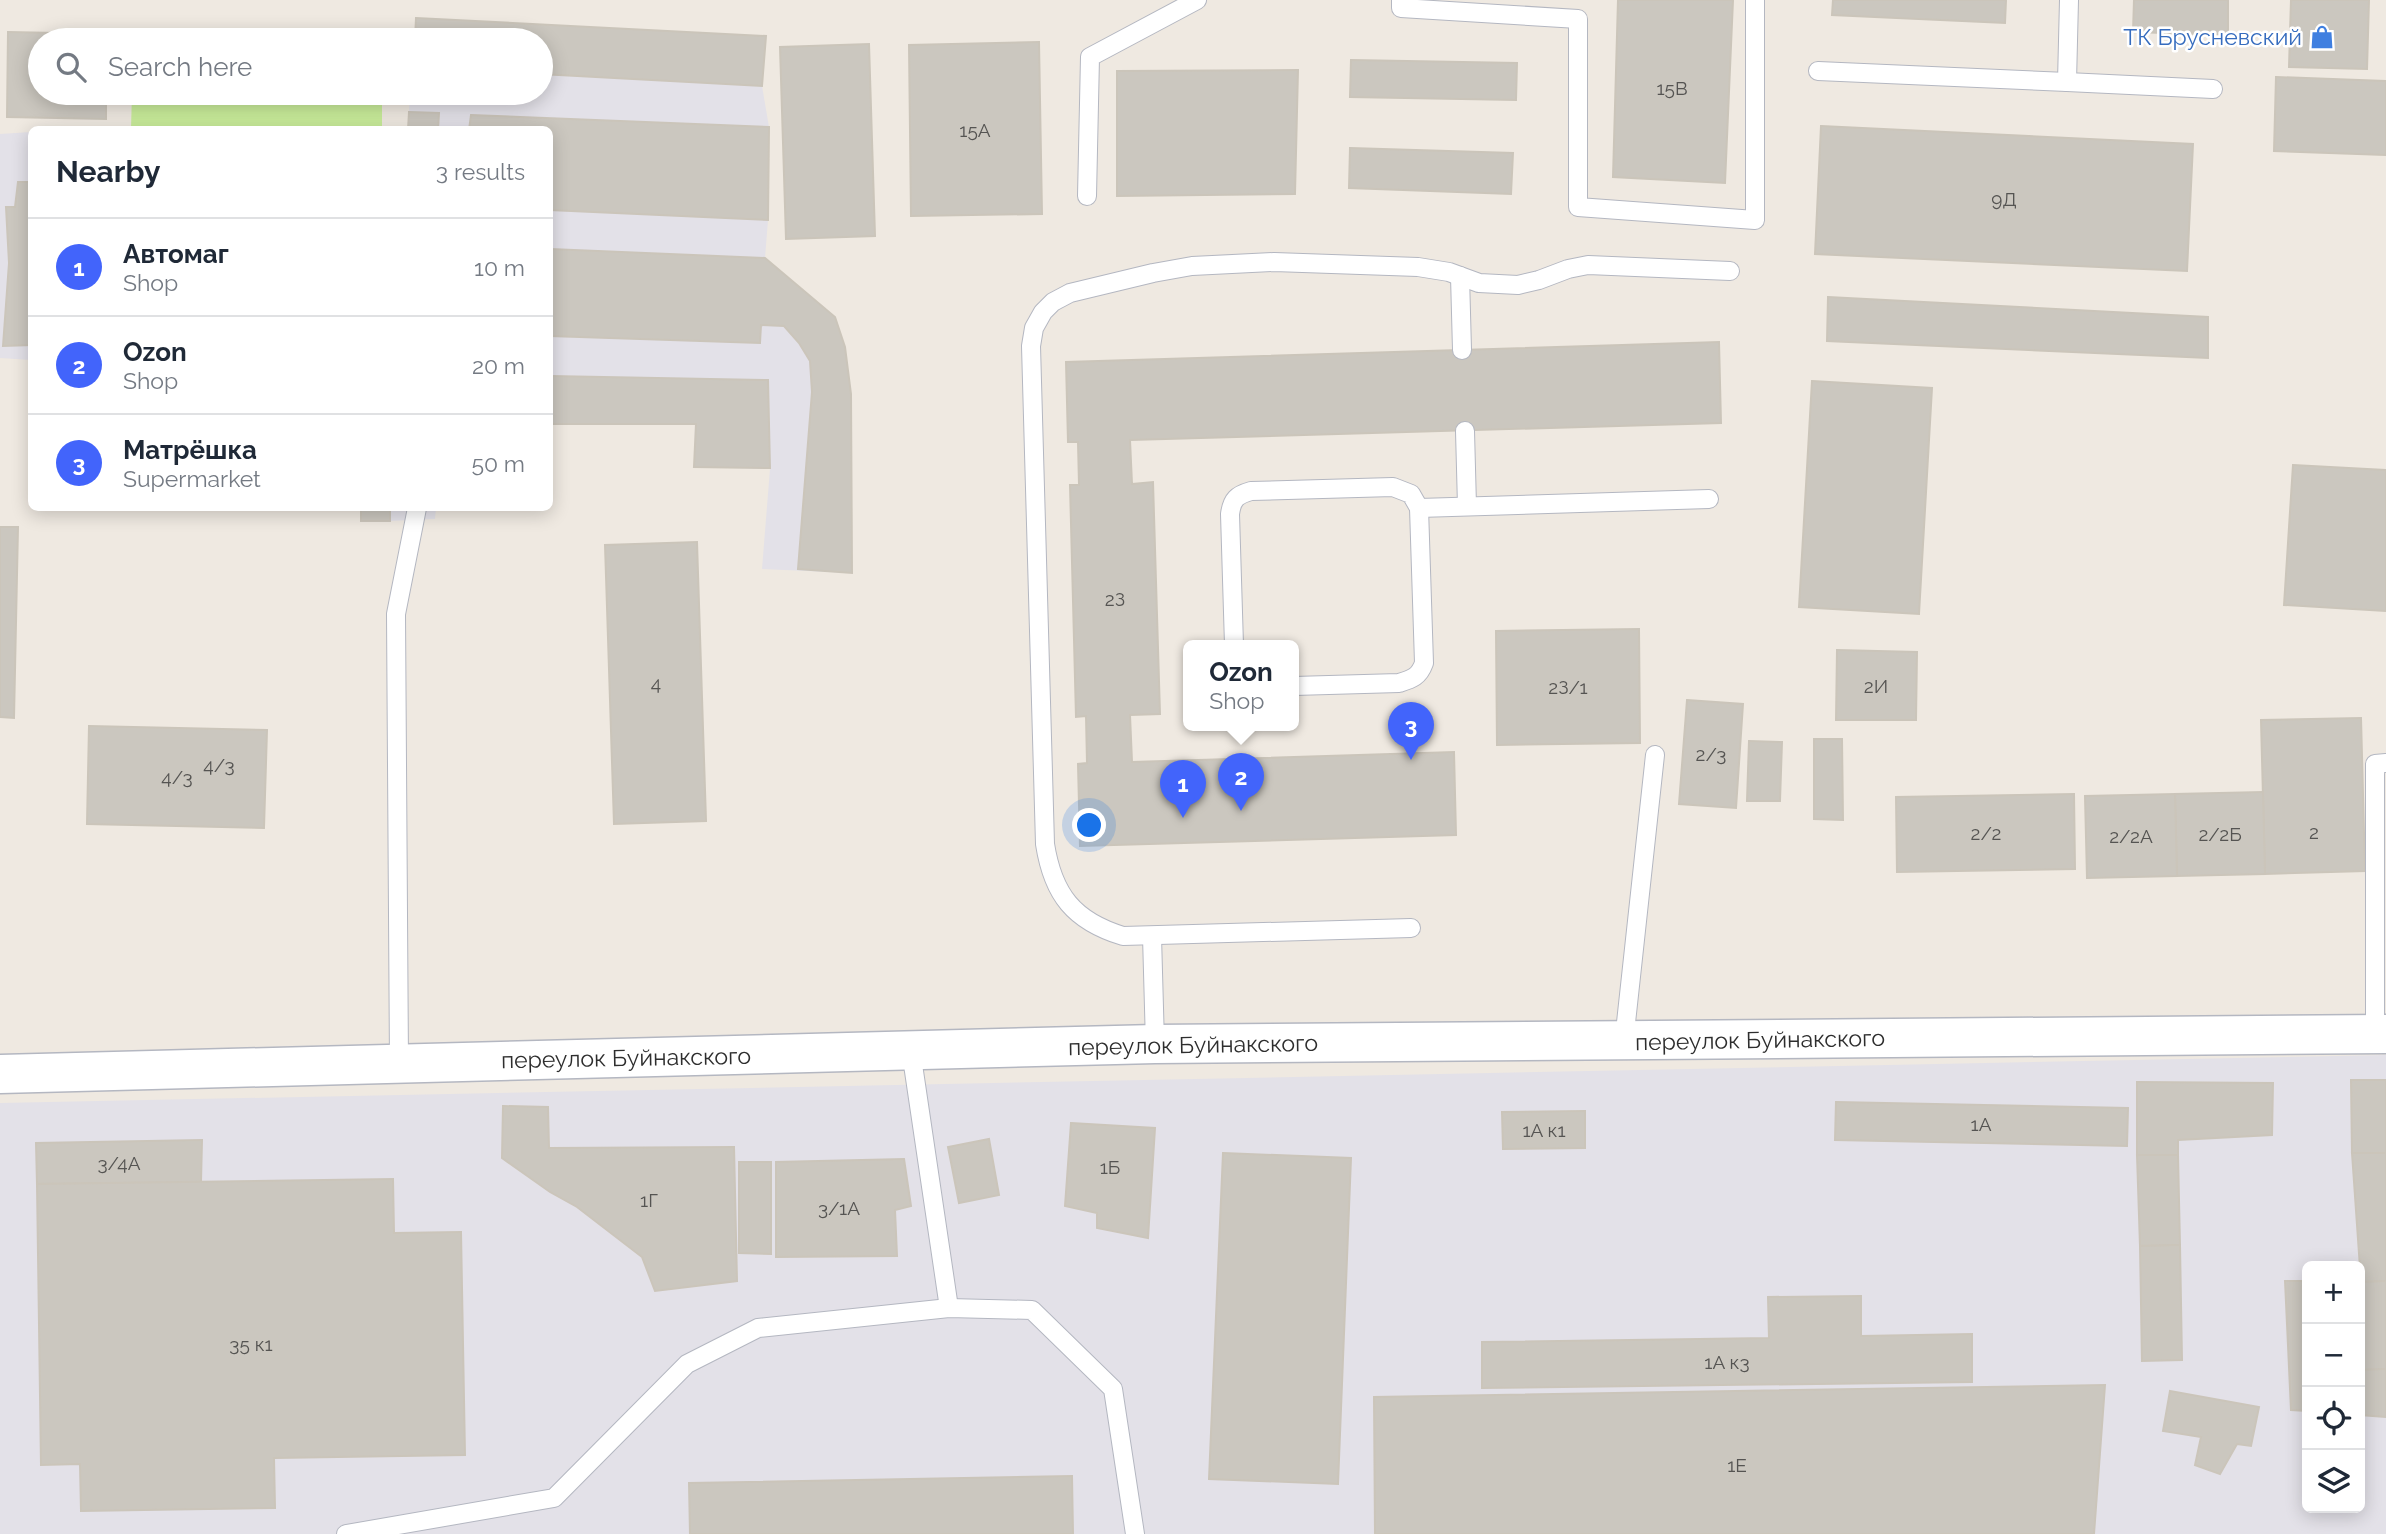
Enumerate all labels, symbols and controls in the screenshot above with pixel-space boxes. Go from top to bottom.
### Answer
place label: ТК Брусневский [2123,23,2302,50]
shop icon: ТК Брусневский [2308,23,2336,51]
search box [28,28,553,105]
icon: search [52,48,90,86]
text: Search here [108,52,252,82]
house number: 15В [1656,77,1688,99]
house number: 15А [959,119,991,141]
text: Nearby [56,154,160,189]
text: 3 results [436,158,525,185]
house number: 9Д [1991,188,2017,210]
text: Автомаг [123,239,229,269]
text: 1 [73,254,85,281]
text: 10 m [474,254,525,281]
text: Shop [123,269,178,296]
text: Ozon [123,337,187,367]
text: 2 [73,352,85,379]
text: 20 m [472,352,525,379]
text: Shop [123,367,178,394]
text: Матрёшка [123,435,257,465]
text: 3 [73,450,85,477]
text: 50 m [471,450,525,477]
text: Supermarket [123,465,261,492]
house number: 2З [1105,588,1125,610]
popup [1183,640,1299,731]
text: Ozon [1209,657,1273,687]
house number: 4 [651,672,661,694]
house number: 2И [1864,675,1888,697]
house number: 2З/1 [1548,676,1588,698]
text: Shop [1209,687,1264,714]
pin: 3 [1388,702,1434,760]
house number: 2/3 [1696,743,1726,765]
pin: 2 [1218,753,1264,811]
house number: 4/3 [203,754,235,776]
pin: 1 [1160,760,1206,818]
house number: 4/3 [161,766,193,788]
your location [1072,808,1106,842]
house number: 2 [2309,821,2319,843]
house number: 2/2 [1971,822,2001,844]
house number: 2/2Б [2198,823,2242,845]
house number: 2/2А [2109,825,2153,847]
street label: переулок Буйнакского [1635,1024,1885,1055]
street label: переулок Буйнакского [1068,1029,1318,1060]
street label: переулок Буйнакского [501,1042,751,1073]
house number: 1А [1971,1113,1992,1135]
house number: 1А к1 [1522,1119,1566,1141]
house number: 3/4А [97,1152,141,1174]
house number: 1Б [1100,1156,1120,1178]
house number: 1Г [640,1189,658,1211]
house number: 3/1А [818,1197,860,1219]
map controls [2302,1261,2365,1513]
button: + [2302,1261,2365,1324]
button: − [2302,1324,2365,1387]
house number: 35 к1 [229,1333,273,1355]
house number: 1А к3 [1704,1351,1750,1373]
button: locate [2302,1387,2365,1450]
button: layers [2302,1450,2365,1513]
house number: 1Е [1727,1454,1747,1476]

